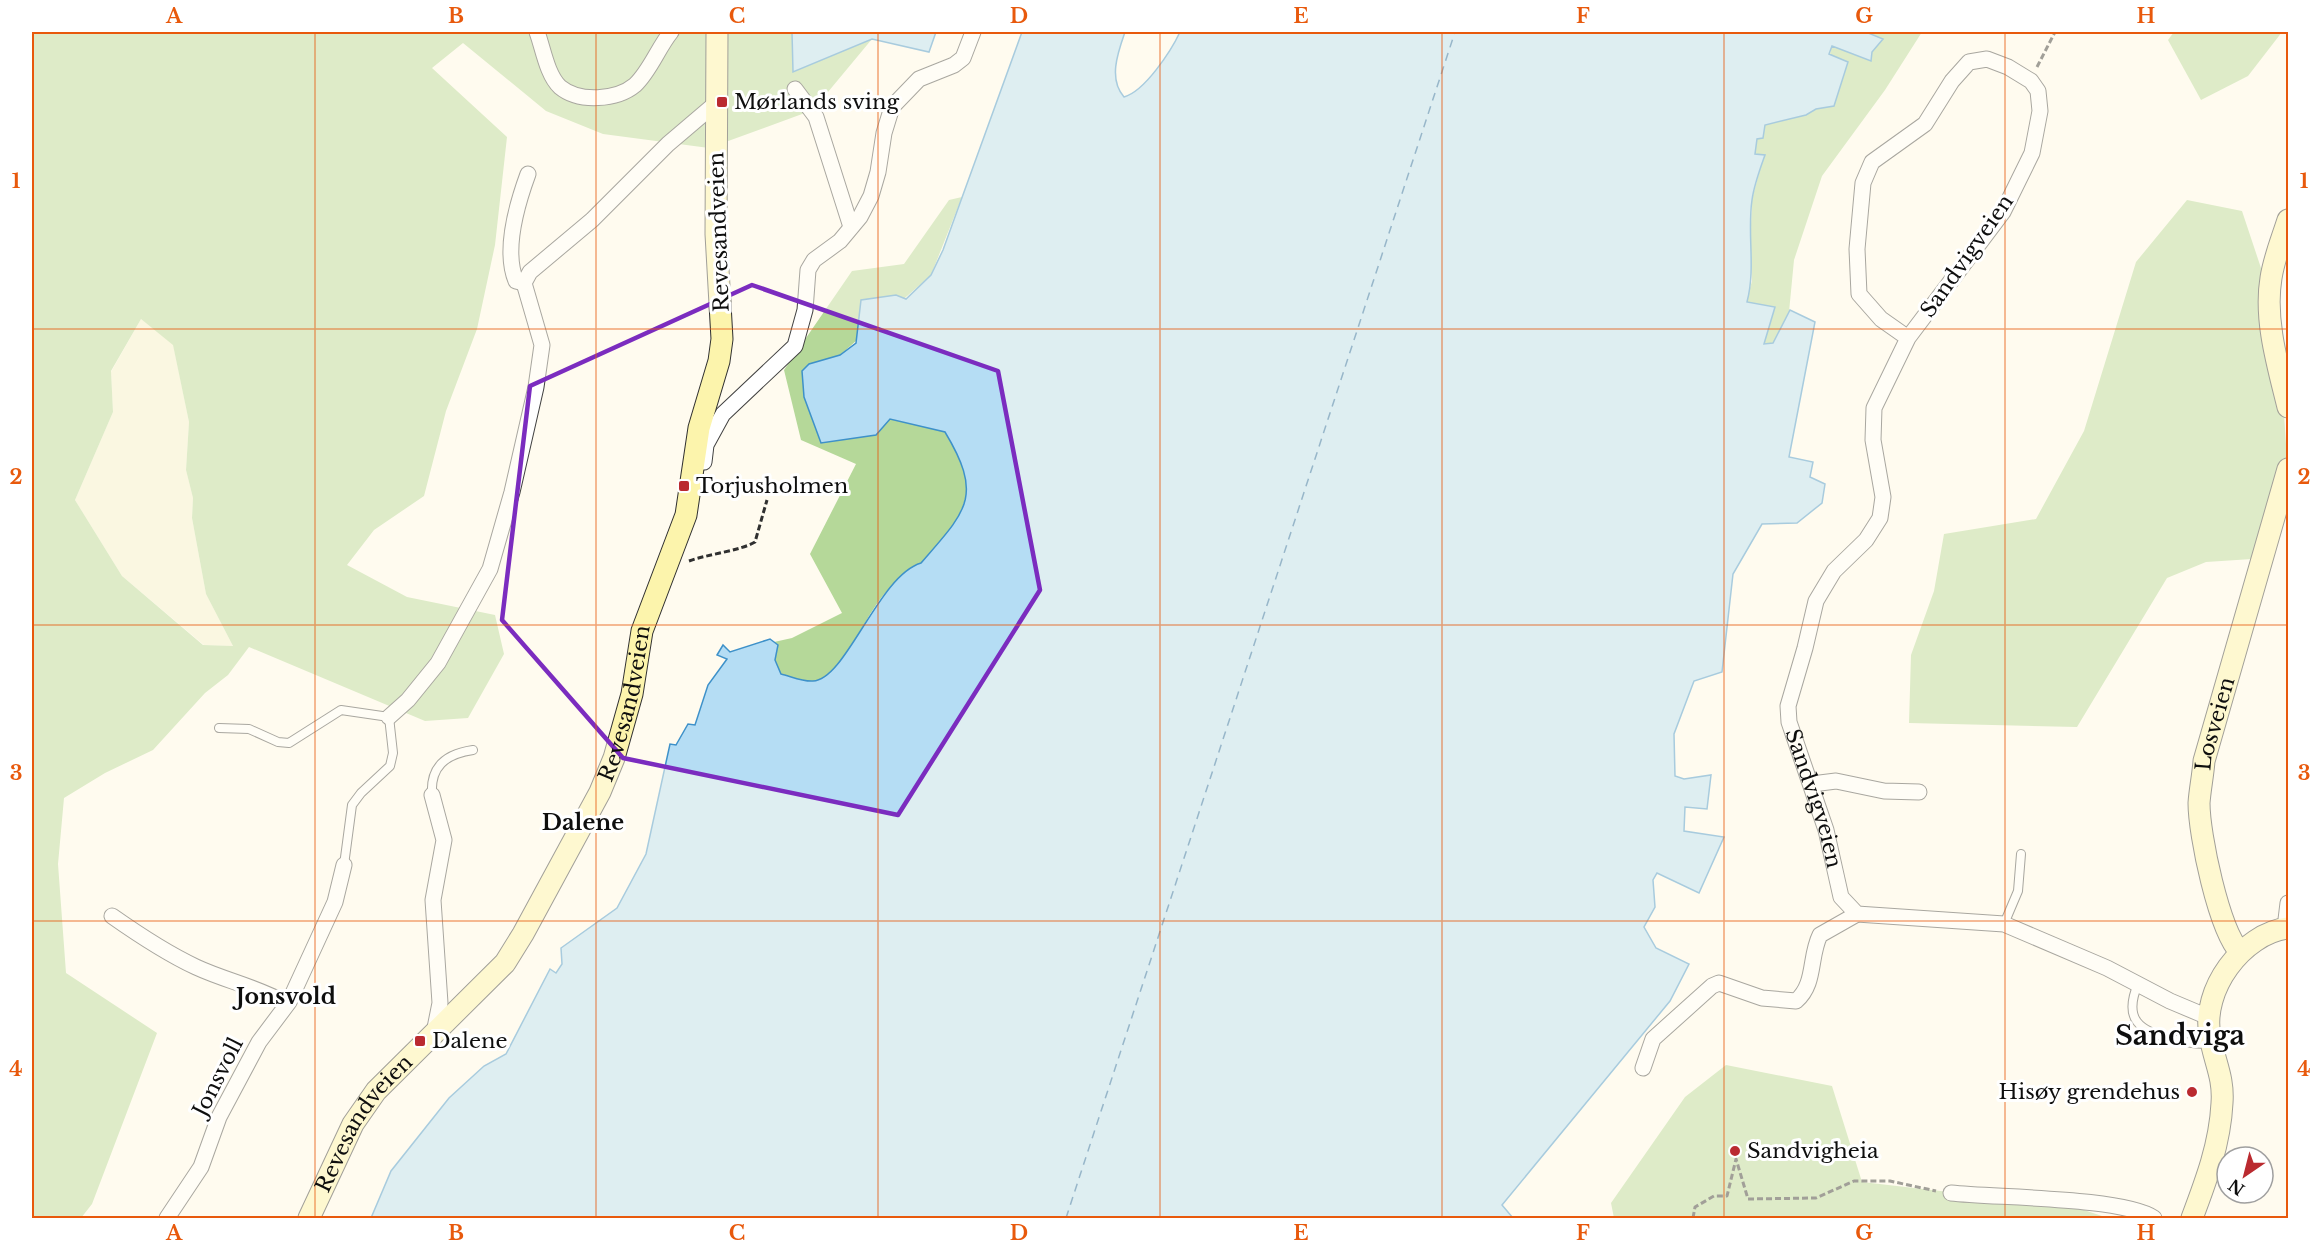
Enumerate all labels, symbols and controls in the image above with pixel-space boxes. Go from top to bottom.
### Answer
text: A [165,4,183,28]
text: B [448,4,464,28]
text: C [729,4,745,28]
text: D [1010,4,1028,28]
text: E [1293,4,1309,28]
text: F [1576,4,1590,28]
text: G [1855,4,1873,28]
text: H [2137,4,2156,28]
place label: Mørlands sving [734,89,900,115]
marker: Mørlands sving [715,95,729,109]
street label: Revesandveien [703,151,735,313]
text: 1 [12,169,21,193]
text: 1 [2300,169,2309,193]
street label: Sandvigveien [1915,189,2019,323]
text: 2 [9,465,23,489]
text: 2 [2297,465,2311,489]
place label: Torjusholmen [696,473,848,499]
marker: Torjusholmen [677,479,691,493]
street label: Revesandveien [593,623,656,785]
street label: Losveien [2190,674,2240,772]
street label: Sandvigveien [1779,726,1847,870]
text: 3 [10,761,22,785]
text: 3 [2298,761,2310,785]
district label: Dalene [542,809,624,836]
district label: Jonsvold [232,983,336,1010]
district label: Sandviga [2115,1019,2246,1052]
place label: Dalene [432,1028,507,1054]
street label: Jonsvoll [186,1033,249,1123]
marker: Dalene [413,1034,427,1048]
street label: Revesandveien [310,1049,418,1197]
text: 4 [9,1057,23,1081]
text: 4 [2297,1057,2311,1081]
place label: Hisøy grendehus [1999,1079,2180,1105]
marker: Hisøy grendehus [2185,1085,2199,1099]
place label: Sandvigheia [1747,1138,1879,1164]
marker: Sandvigheia [1728,1144,1742,1158]
north arrow [2215,1145,2275,1205]
text: N [2224,1175,2248,1200]
text: A [165,1221,183,1245]
text: B [448,1221,464,1245]
text: C [729,1221,745,1245]
text: D [1010,1221,1028,1245]
text: E [1293,1221,1309,1245]
text: F [1576,1221,1590,1245]
text: G [1855,1221,1873,1245]
text: H [2137,1221,2156,1245]

